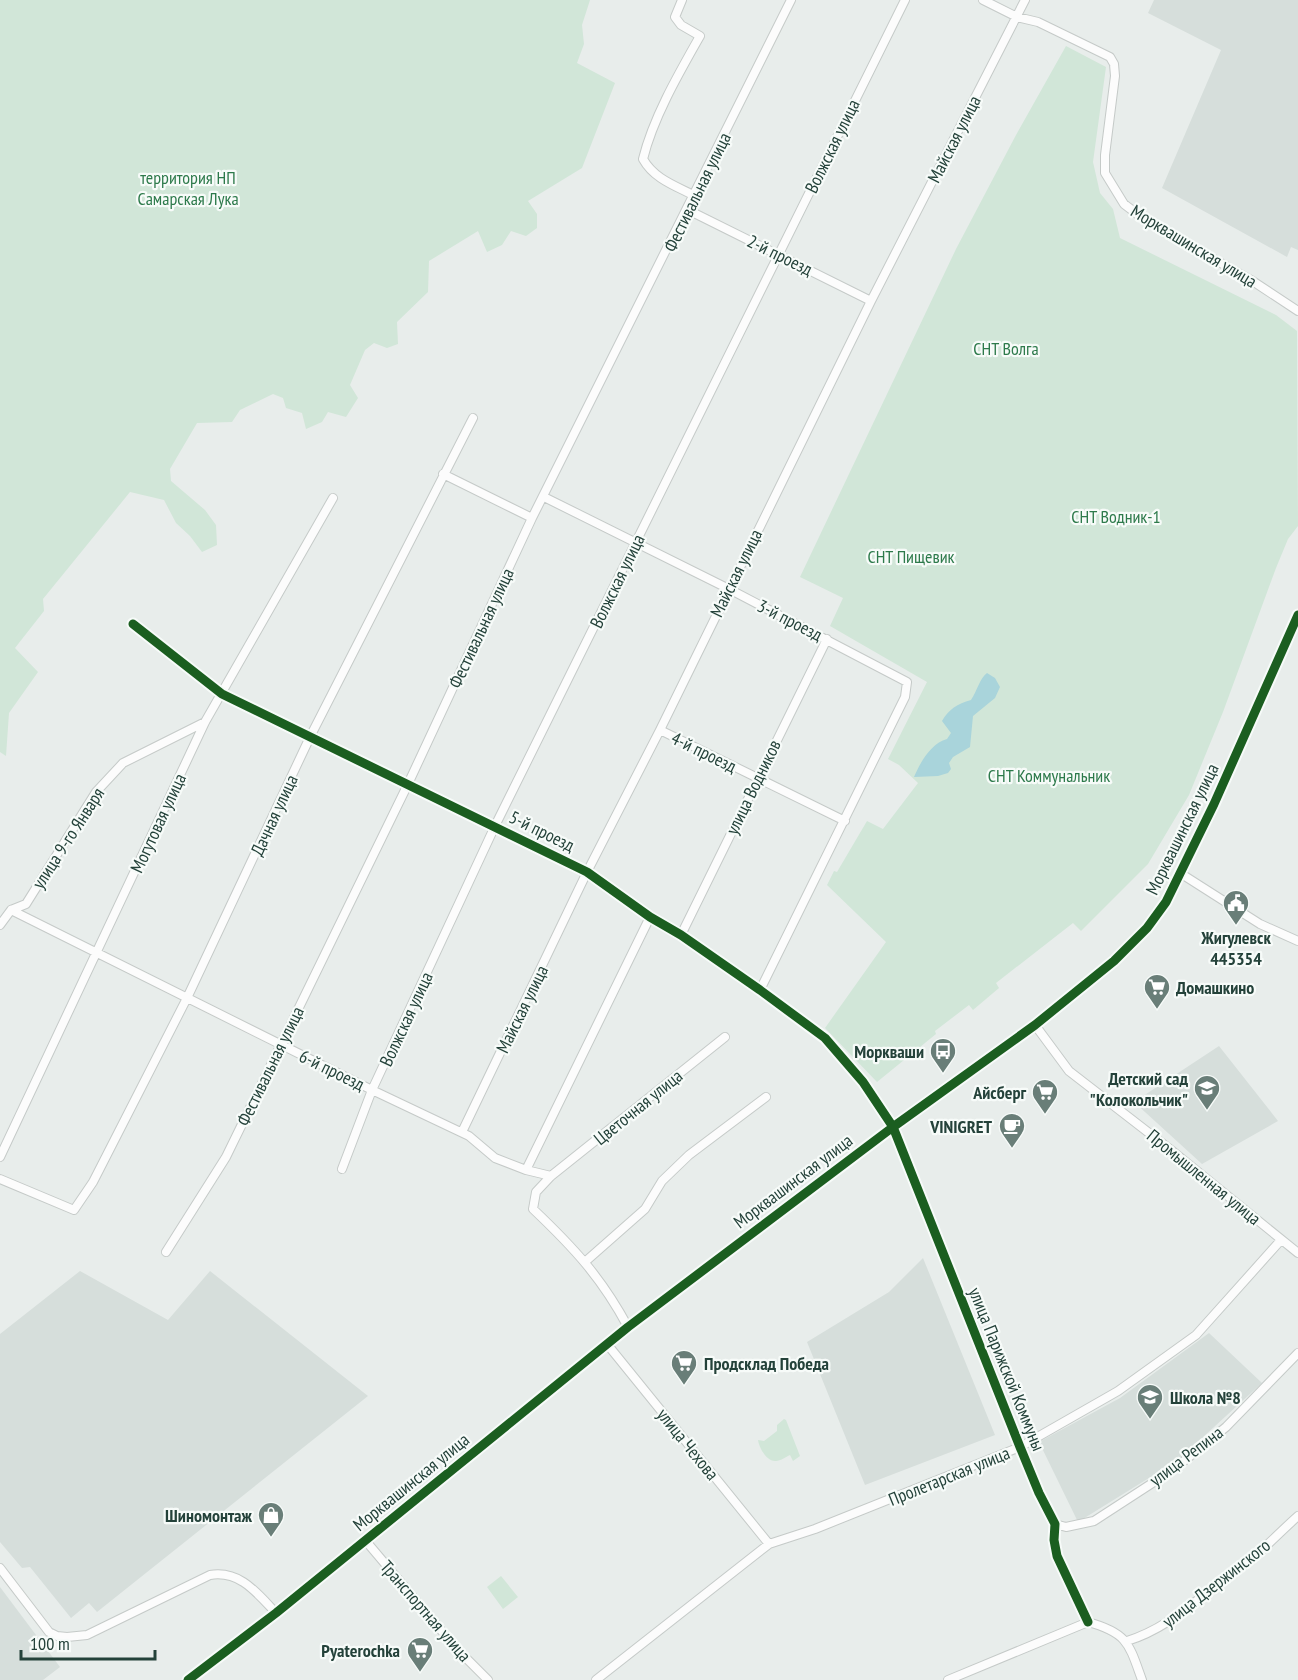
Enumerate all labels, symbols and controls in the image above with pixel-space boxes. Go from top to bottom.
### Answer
street label: Майская улица [922,92,986,186]
street label: Волжская улица [799,95,865,197]
street label: Фестивальная улица [658,129,736,255]
park label: территория НП Самарская Лука [137,166,239,210]
street label: Морквашинская улица [1127,199,1261,293]
street label: 2-й проезд [743,229,817,281]
park label: СНТ Волга [973,337,1039,360]
park label: СНТ Водник-1 [1071,505,1161,528]
street label: Майская улица [705,525,767,621]
street label: Волжская улица [584,530,650,632]
park label: СНТ Пищевик [867,545,955,568]
street label: Фестивальная улица [443,564,519,692]
street label: 3-й проезд [754,594,827,646]
street label: 4-й проезд [667,726,741,778]
street label: улица Водников [720,736,786,838]
street label: Морквашинская улица [1140,760,1224,898]
park label: СНТ Коммунальник [988,764,1110,787]
street label: Могутовая улица [125,770,191,876]
street label: Дачная улица [245,771,303,859]
street label: улица 9-го Января [27,783,109,893]
street label: 5-й проезд [505,805,579,857]
public building icon: Жигулевск 445354 [1221,888,1251,926]
place label: Жигулевск 445354 [1200,926,1271,970]
street label: Майская улица [491,961,553,1057]
street label: Волжская улица [374,968,438,1070]
supermarket icon: Домашкино [1142,972,1172,1010]
place label: Домашкино [1176,976,1254,999]
street label: Фестивальная улица [231,1003,309,1129]
bus stop icon: Моркваши [928,1036,958,1074]
place label: Моркваши [854,1040,924,1063]
street label: 6-й проезд [295,1044,369,1096]
street label: Цветочная улица [589,1064,687,1150]
place label: Детский сад "Колокольчик" [1090,1067,1188,1111]
school or university icon: Детский сад "Колокольчик" [1192,1073,1222,1111]
supermarket icon: Айсберг [1030,1077,1060,1115]
place label: Айсберг [972,1081,1026,1104]
cafe icon: VINIGRET [997,1111,1027,1149]
place label: VINIGRET [929,1115,992,1138]
street label: Промышленная улица [1142,1124,1266,1230]
street label: Морквашинская улица [729,1129,857,1233]
street label: улица Парижской Коммуны [964,1284,1050,1454]
supermarket icon: Продсклад Победа [669,1348,699,1386]
place label: Продсклад Победа [704,1352,829,1375]
school or university icon: Школа №8 [1135,1382,1165,1420]
place label: Школа №8 [1170,1386,1241,1409]
street label: улица Чехова [652,1403,724,1485]
street label: улица Репина [1145,1421,1227,1491]
street label: Морквашинская улица [348,1428,474,1536]
street label: Пролетарская улица [885,1441,1013,1511]
shop icon: Шиномонтаж [256,1500,286,1538]
place label: Шиномонтаж [165,1504,253,1527]
street label: улица Дзержинского [1157,1534,1275,1632]
street label: Транспортная улица [376,1555,476,1667]
scale bar [21,1623,154,1661]
text: 100 m [30,1632,70,1655]
supermarket icon: Pyaterochka [405,1635,435,1673]
place label: Pyaterochka [321,1639,400,1662]

